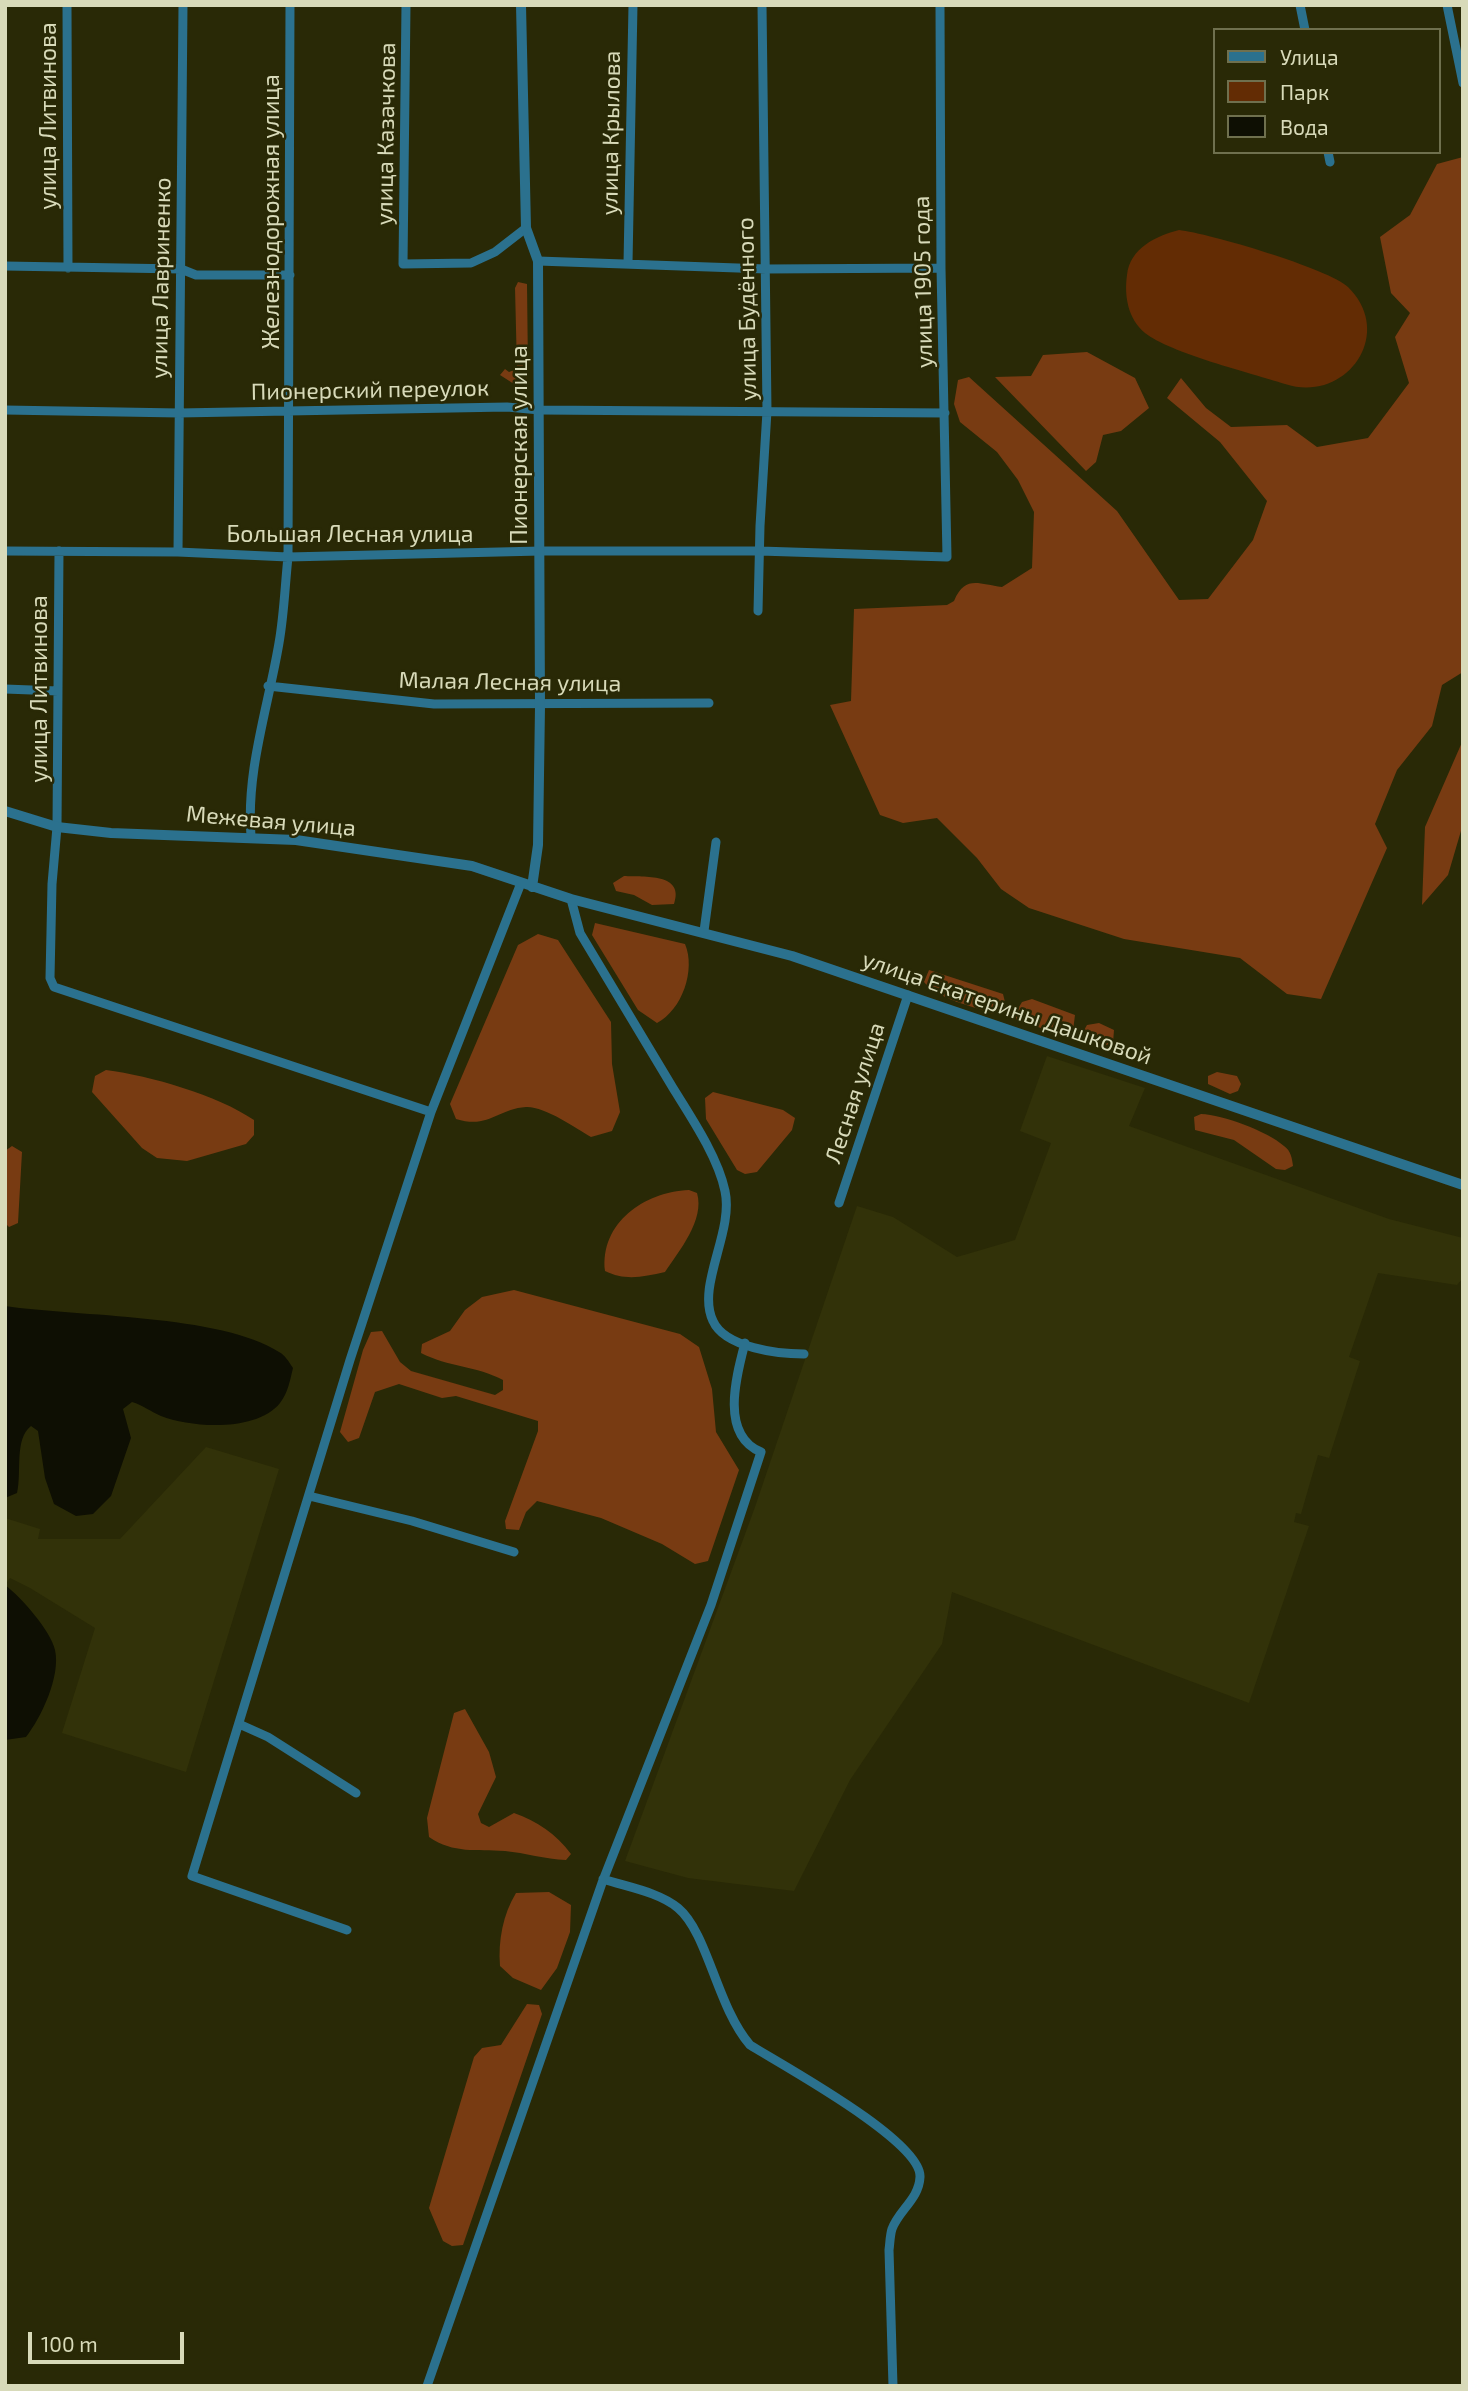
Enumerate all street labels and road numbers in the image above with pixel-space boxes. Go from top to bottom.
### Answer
street label: улица Литвинова [34,22,62,210]
street label: улица Казачкова [371,42,401,226]
street label: улица Крылова [596,50,626,216]
street label: Железнодорожная улица [257,74,285,350]
street label: улица Лавриненко [145,177,177,379]
street label: улица 1905 года [908,196,938,368]
street label: улица Будённого [732,217,762,401]
street label: Пионерская улица [505,345,533,545]
street label: Пионерский переулок [251,374,489,406]
street label: Большая Лесная улица [226,520,474,548]
street label: улица Литвинова [25,595,53,783]
street label: Малая Лесная улица [398,666,622,698]
street label: Межевая улица [185,800,357,842]
street label: улица Екатерины Дашковой [858,945,1156,1071]
street label: Лесная улица [819,1019,891,1167]

